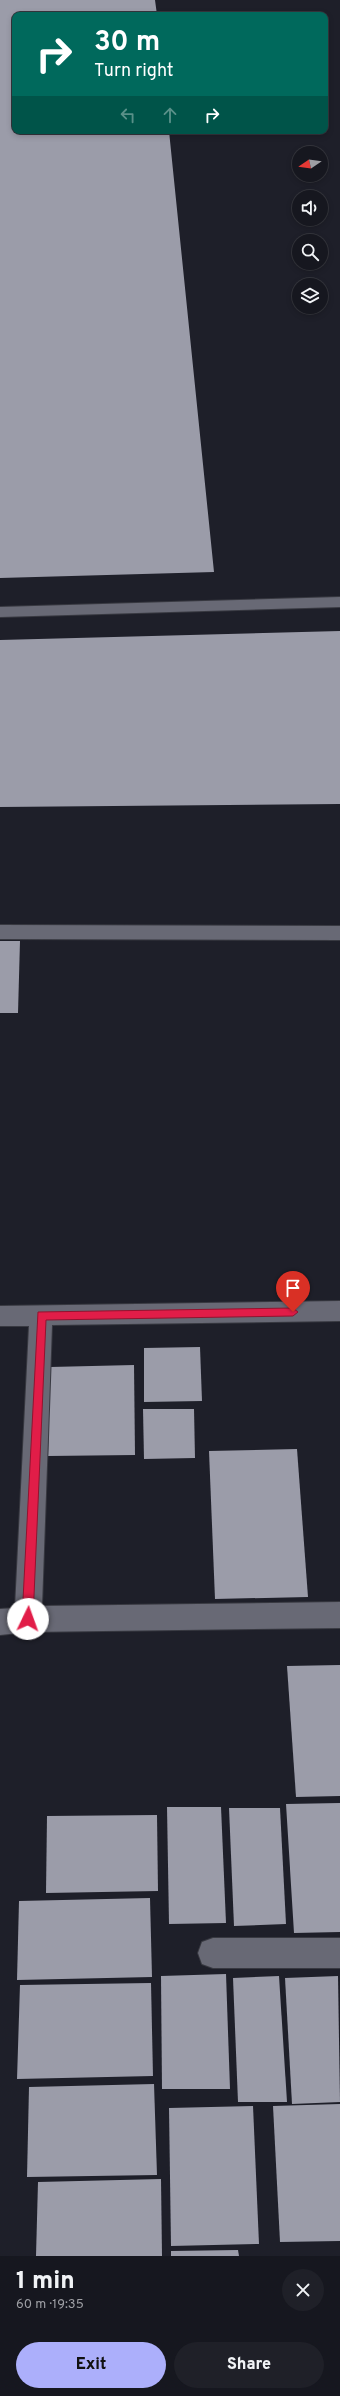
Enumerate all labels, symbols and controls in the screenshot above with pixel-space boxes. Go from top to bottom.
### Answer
text: 30 m [94,25,160,61]
icon: right [28,28,80,80]
text: Turn right [94,60,174,83]
icon: left [117,104,139,126]
icon: ahead [159,104,181,126]
icon: right [201,104,223,126]
north arrow [292,146,328,182]
map controls [292,146,328,314]
button: sound [292,190,328,226]
button: search [292,234,328,270]
button: layers [292,278,328,314]
pin [276,1271,310,1312]
icon: arrive [282,1277,304,1299]
position arrow [7,1598,49,1640]
text: 1 min [16,2267,75,2297]
button: close [282,2269,324,2311]
text: 60 m · 19:35 [16,2297,84,2313]
button: Exit [16,2342,166,2388]
button: Share [174,2342,324,2388]

